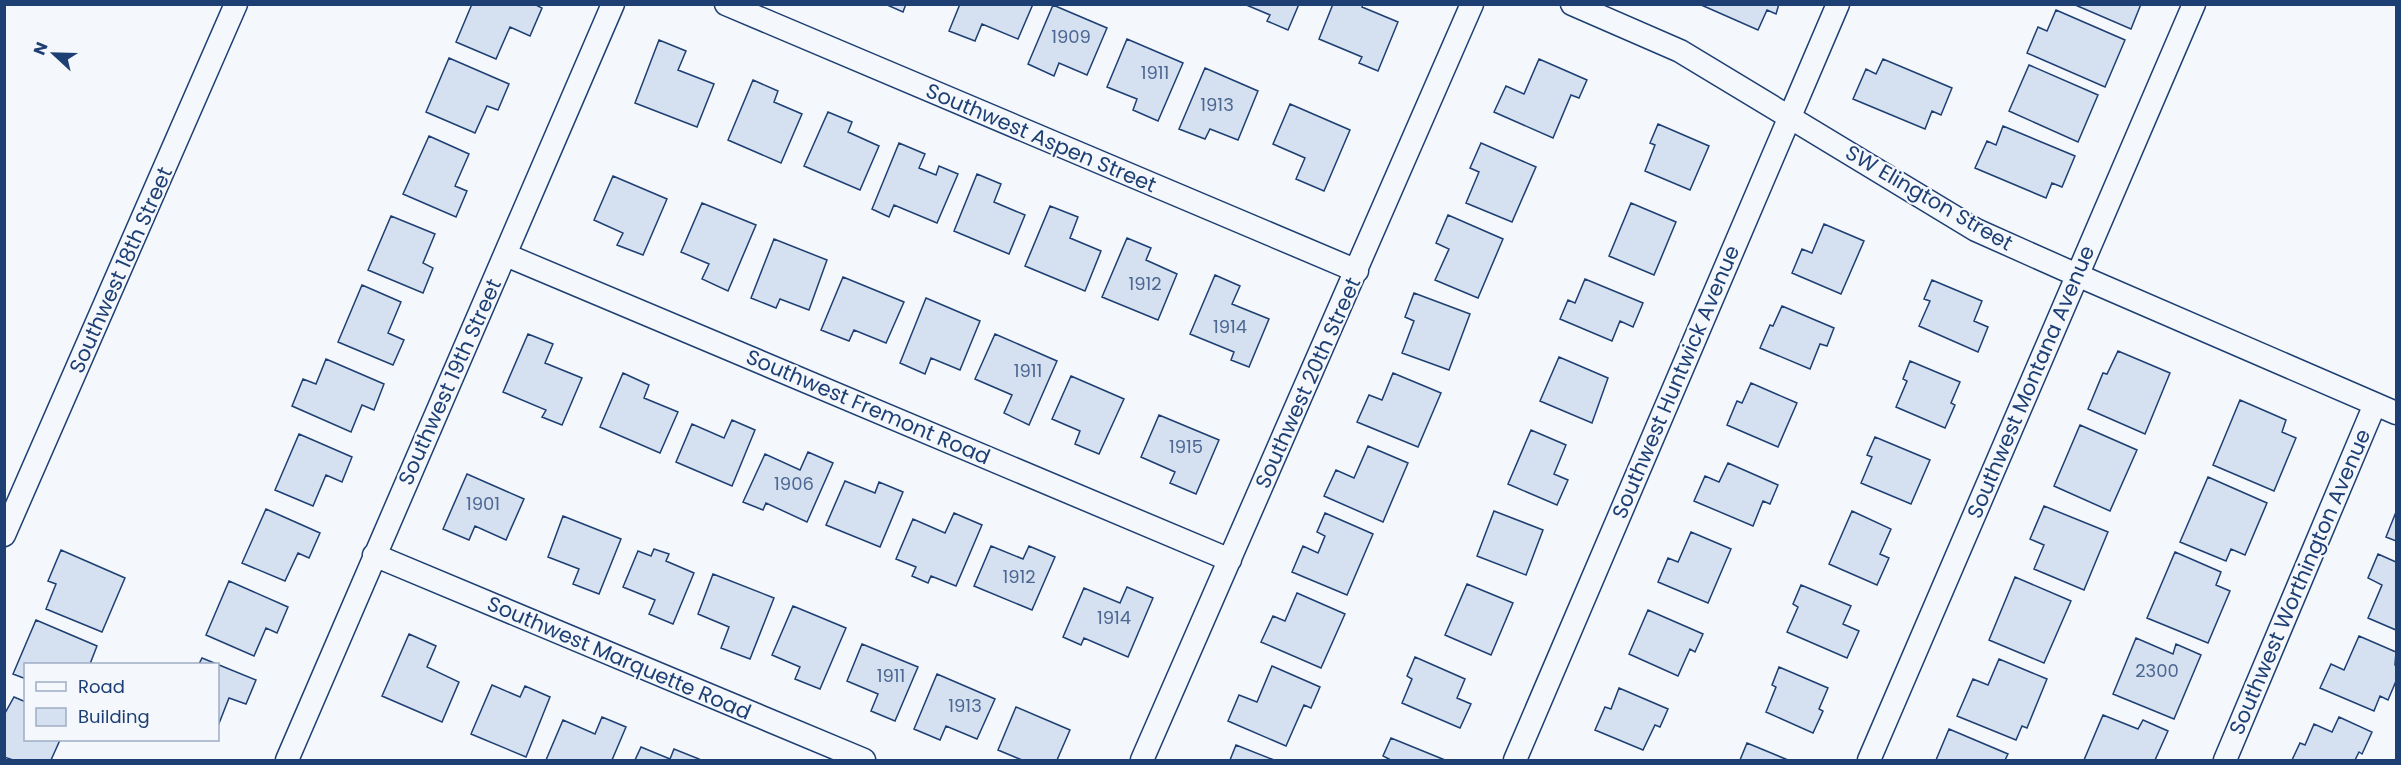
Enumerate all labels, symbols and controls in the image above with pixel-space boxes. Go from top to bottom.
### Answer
north arrow [24,24,84,84]
house number: 1909 [1051,24,1091,49]
text: N [28,39,53,58]
house number: 1911 [1141,60,1169,85]
street label: Southwest Aspen Street [922,76,1161,199]
house number: 1913 [1200,92,1234,117]
street label: SW Elington Street [1840,138,2018,257]
street label: Southwest 18th Street [62,162,179,378]
street label: Southwest Huntwick Avenue [1605,241,1746,523]
street label: Southwest Montana Avenue [1960,241,2101,523]
house number: 1912 [1128,271,1162,296]
street label: Southwest 20th Street [1248,273,1367,493]
street label: Southwest 19th Street [391,274,508,489]
house number: 1914 [1213,314,1247,339]
street label: Southwest Fremont Road [742,342,995,471]
house number: 1911 [1014,358,1042,383]
street label: Southwest Worthington Avenue [2222,425,2377,739]
house number: 1915 [1169,434,1203,459]
house number: 1906 [774,471,814,496]
house number: 1901 [466,491,500,516]
house number: 1912 [1002,564,1036,589]
street label: Southwest Marquette Road [483,589,756,726]
house number: 1914 [1097,605,1131,630]
house number: 2300 [2135,658,2179,683]
legend [24,663,219,741]
house number: 1911 [877,663,905,688]
text: Road [78,674,125,699]
house number: 1913 [948,693,982,718]
text: Building [78,704,150,729]

